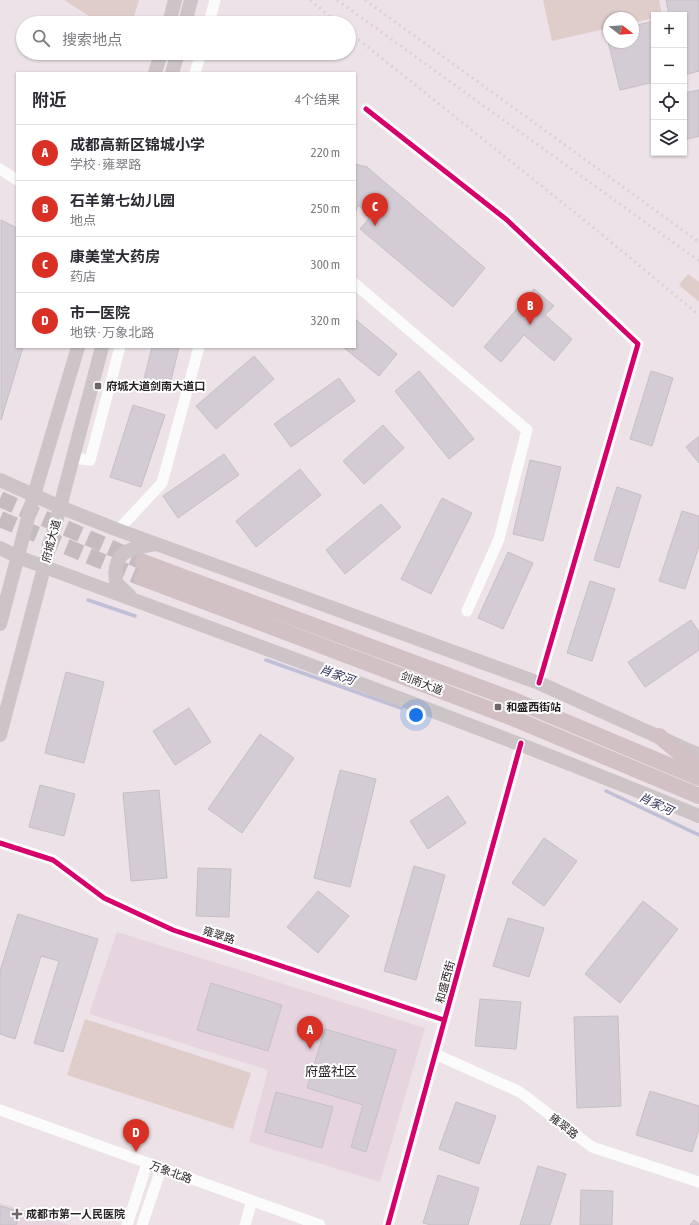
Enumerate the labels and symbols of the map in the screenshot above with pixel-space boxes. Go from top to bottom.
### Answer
north arrow [603,12,639,48]
pin: C [362,193,388,226]
pin: B [517,292,543,325]
place label: 府城大道剑南大道口 [106,380,205,392]
marker: 府城大道剑南大道口 [93,381,103,391]
street label: 府城大道 [40,518,62,564]
water label: 肖家河 [318,662,358,688]
street label: 剑南大道 [399,670,445,696]
place label: 和盛西街站 [506,701,561,713]
marker: 和盛西街站 [493,702,503,712]
your location [406,705,426,725]
water label: 肖家河 [637,790,677,819]
street label: 雍翠路 [201,924,237,946]
street label: 和盛西街 [434,959,456,1005]
pin: A [297,1016,323,1049]
district label: 府盛社区 [305,1064,357,1079]
street label: 雍翠路 [547,1111,581,1141]
pin: D [123,1119,149,1152]
street label: 万象北路 [148,1159,194,1185]
marker: 成都市第一人民医院 [11,1208,23,1220]
place label: 成都市第一人民医院 [26,1208,125,1220]

